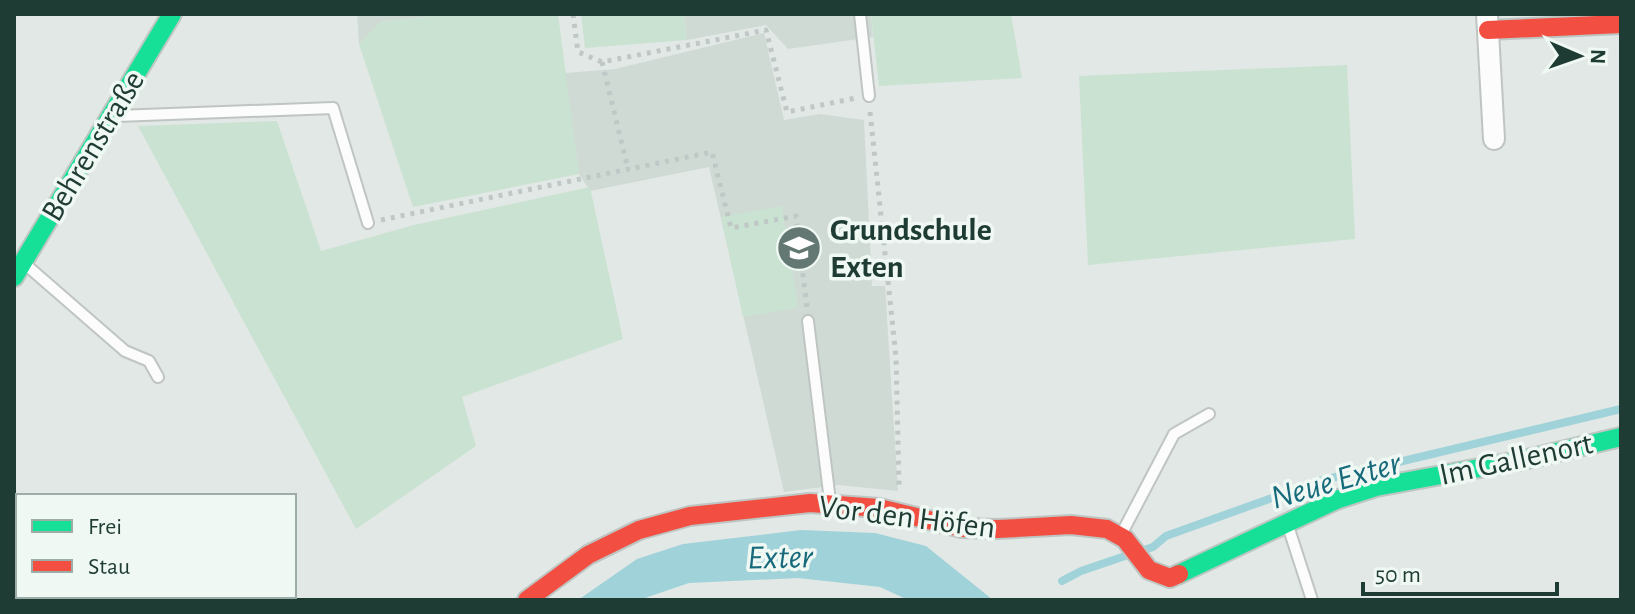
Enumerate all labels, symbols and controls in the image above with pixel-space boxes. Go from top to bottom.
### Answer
north arrow [1539,16,1619,96]
text: N [1587,49,1609,65]
street label: Behrenstraße [36,65,150,227]
place label: Grundschule Exten [830,214,992,283]
school or university icon: Grundschule Exten [775,224,823,272]
street label: Im Gallenort [1436,427,1596,491]
water label: Neue Exter [1267,446,1406,516]
street label: Vor den Höfen [817,490,997,544]
legend [16,494,296,598]
text: Frei [88,515,122,539]
water label: Exter [747,540,814,576]
scale bar [1363,546,1557,596]
text: Stau [88,555,130,579]
text: 50 m [1375,563,1421,587]

